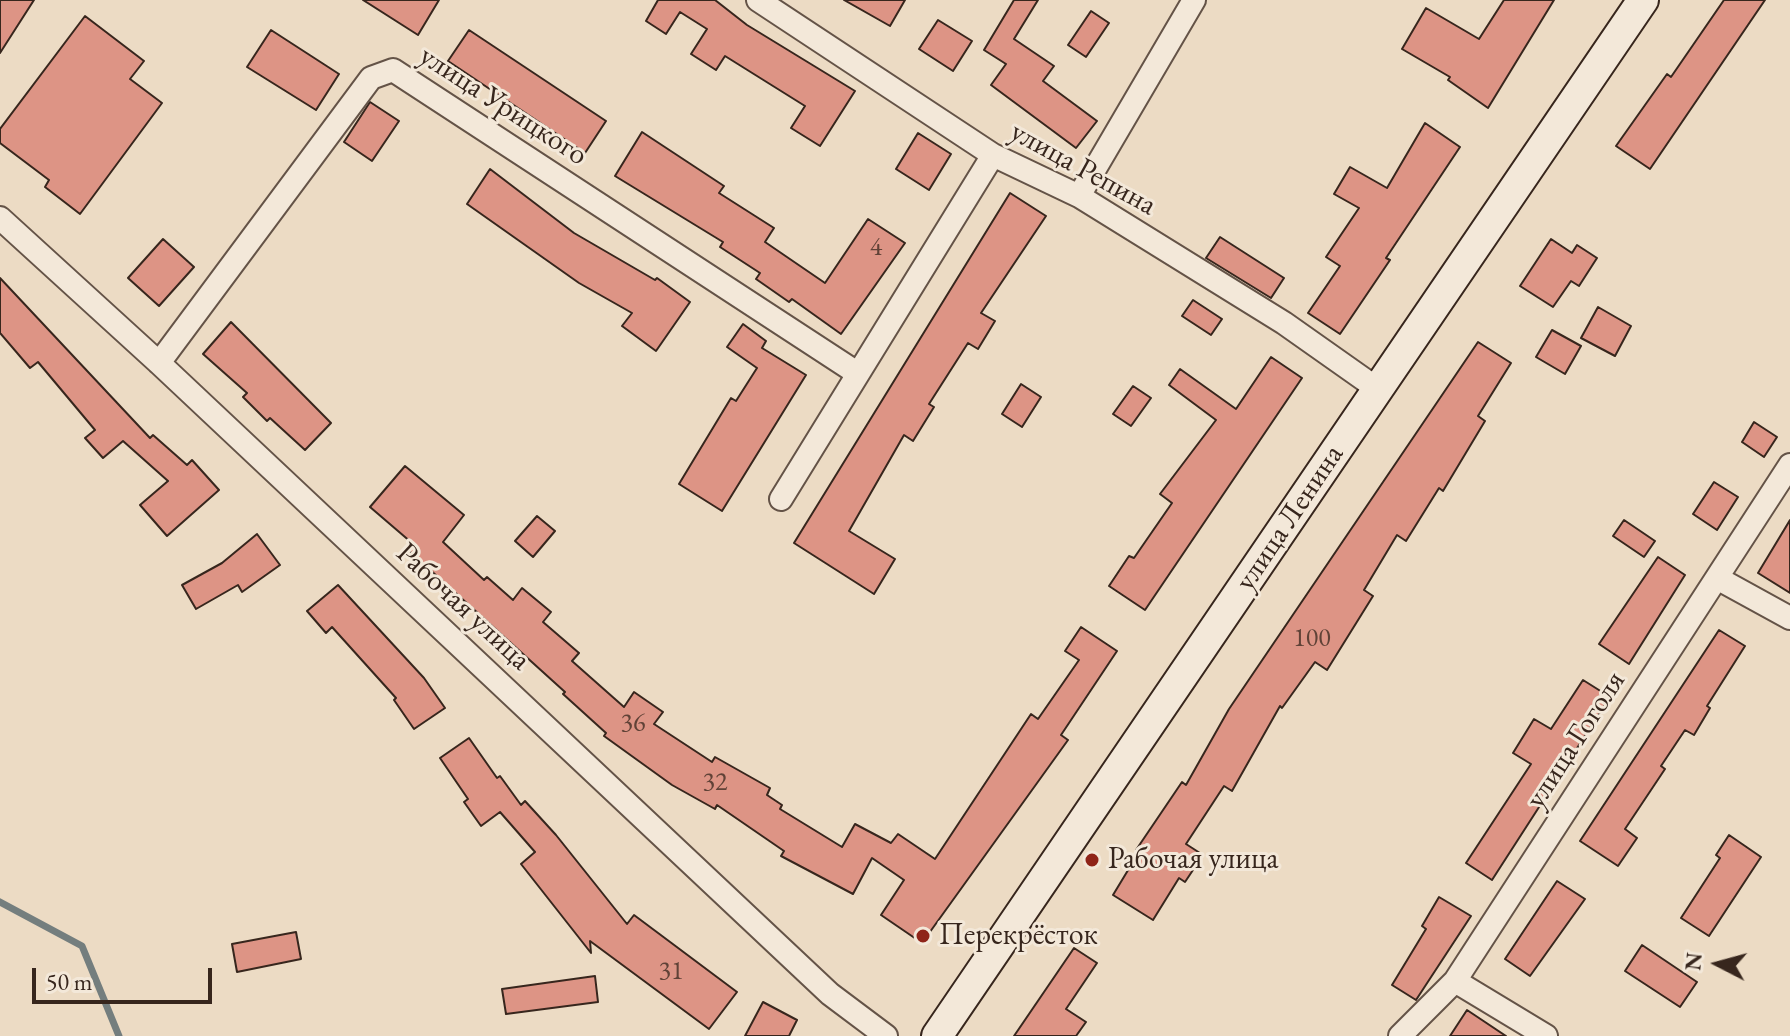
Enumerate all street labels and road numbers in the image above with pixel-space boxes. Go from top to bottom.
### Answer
street label: улица Урицкого [412,38,594,174]
street label: улица Репина [1004,114,1162,224]
street label: улица Ленина [1228,438,1352,598]
street label: Рабочая улица [388,536,538,678]
street label: улица Гоголя [1518,665,1634,815]

